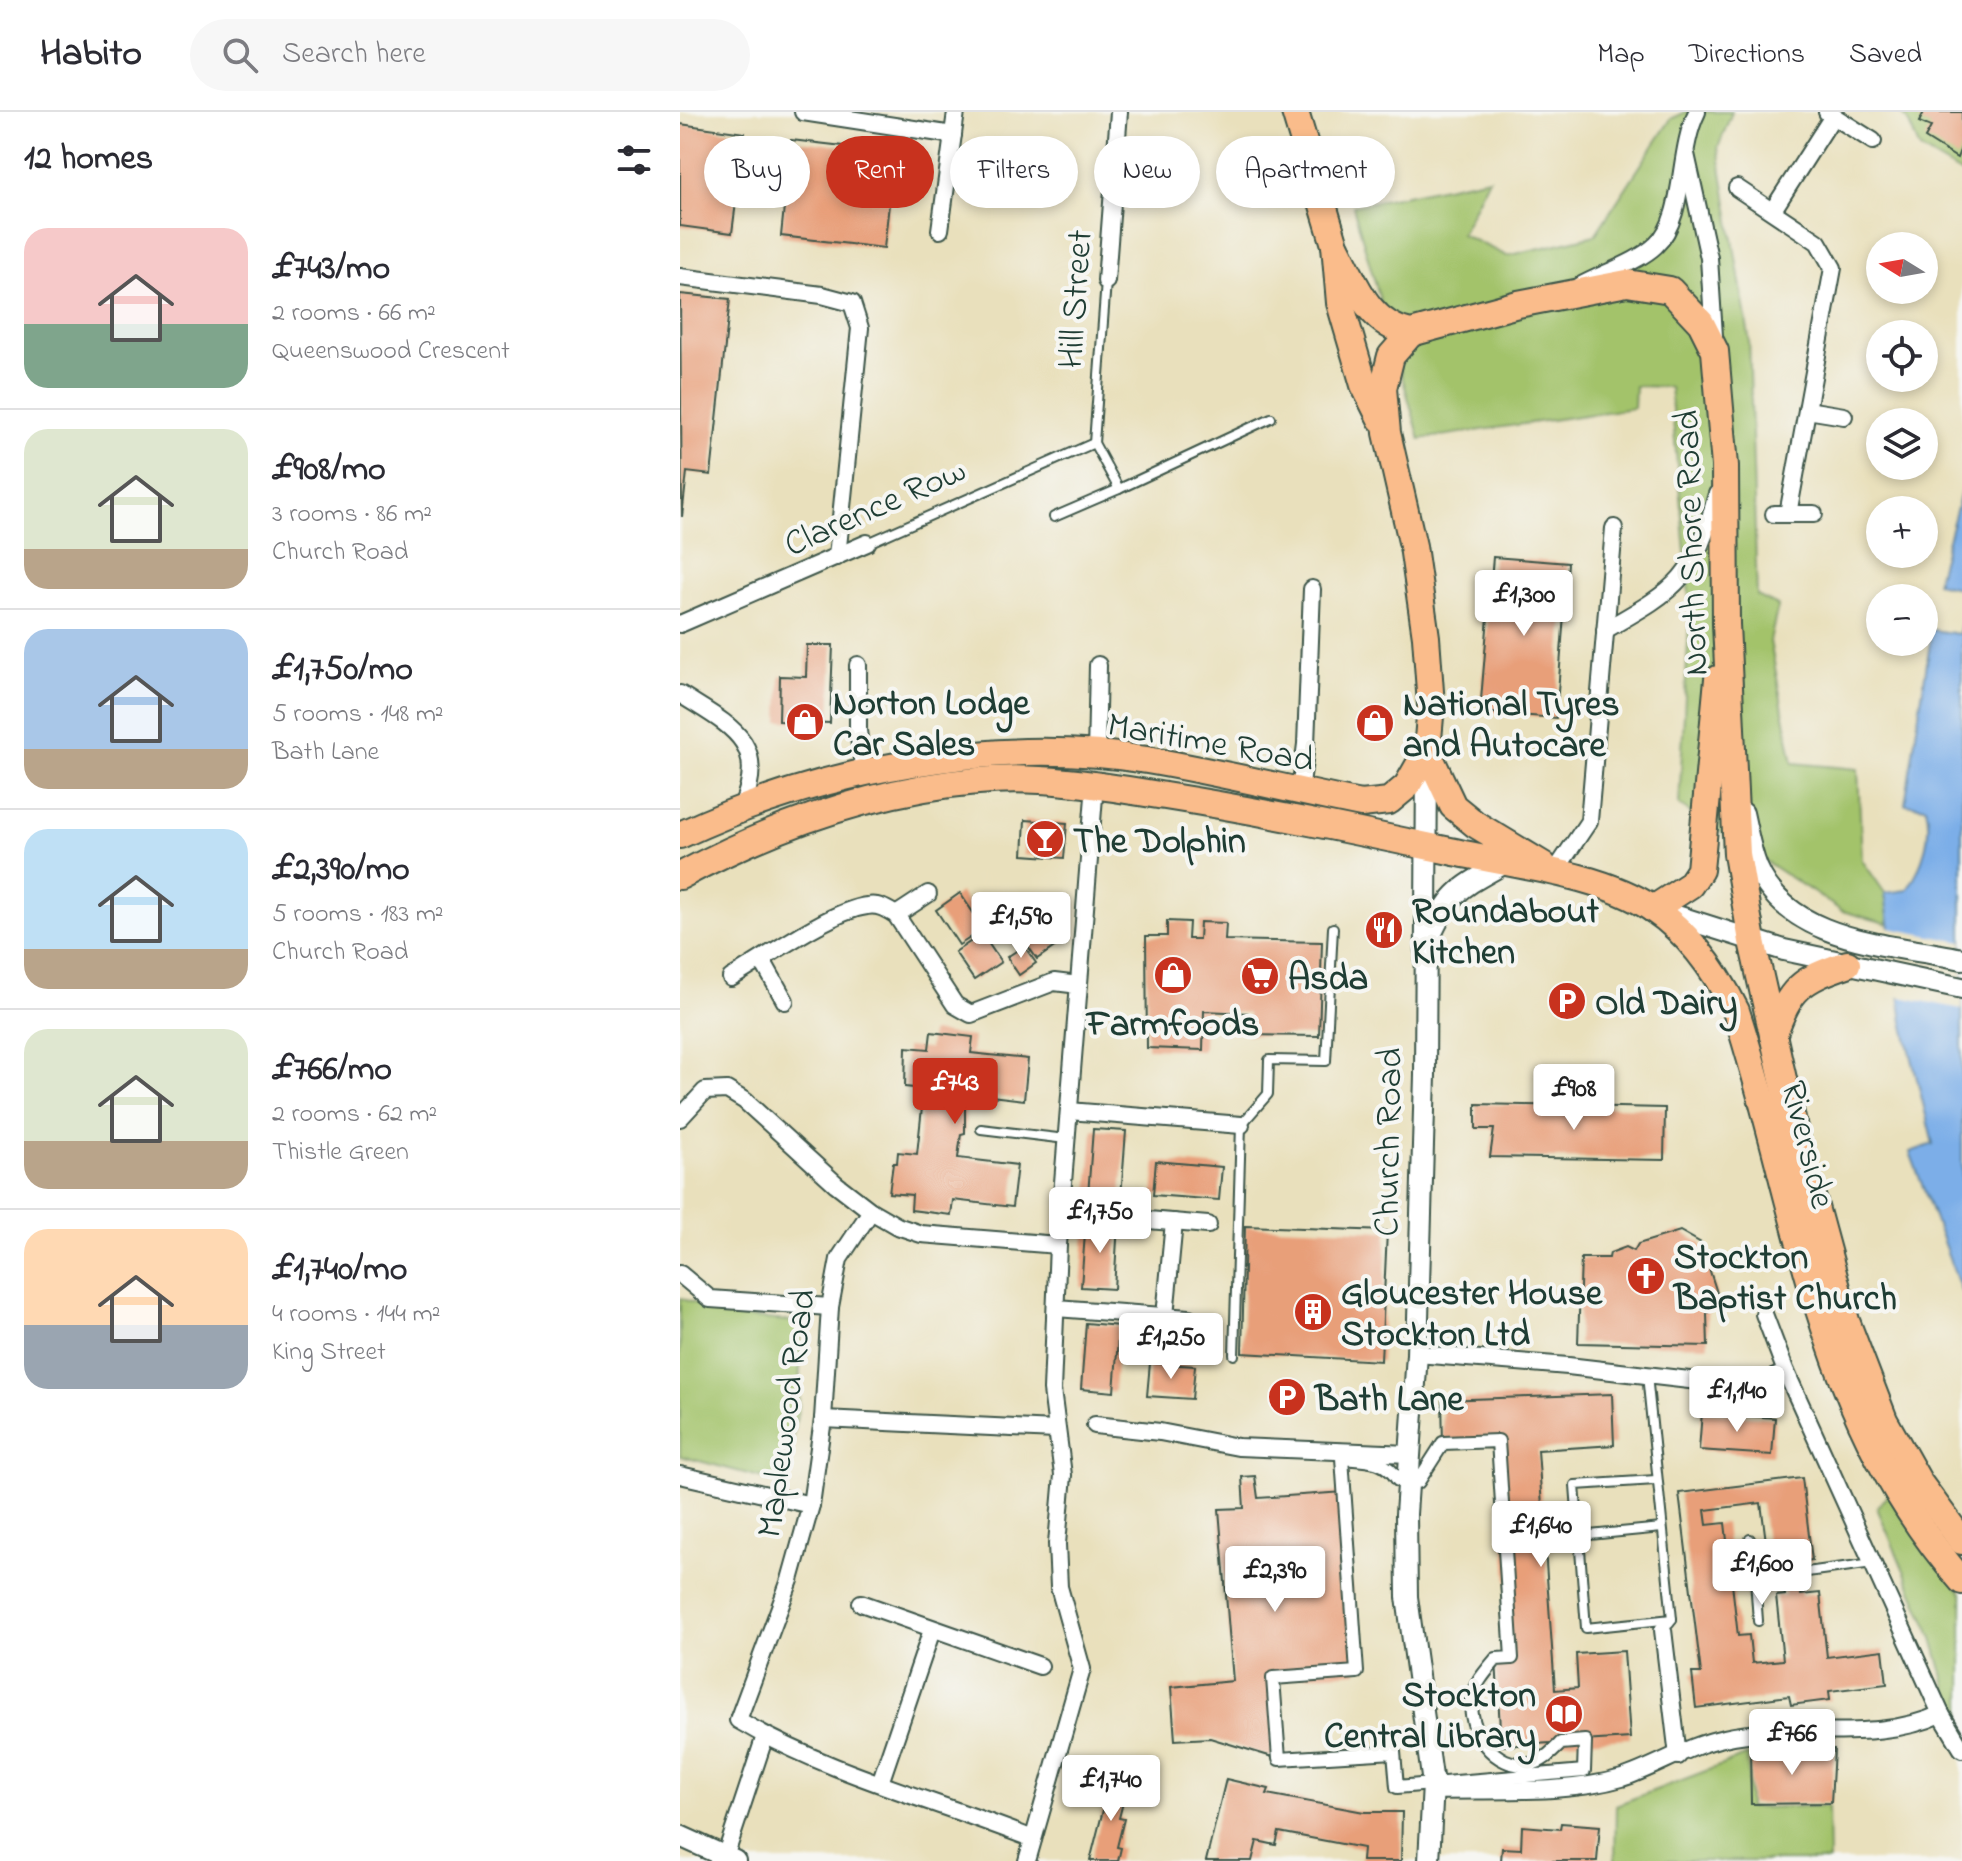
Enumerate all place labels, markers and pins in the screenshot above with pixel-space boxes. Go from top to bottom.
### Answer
pin: £1,300 [1459,570,1589,638]
place label: Norton Lodge Car Sales [833,679,1030,773]
place label: National Tyres and Autocare [1403,680,1620,774]
shop icon: Norton Lodge Car Sales [784,701,826,743]
shop icon: National Tyres and Autocare [1354,702,1396,744]
place label: The Dolphin [1073,817,1246,870]
bar icon: The Dolphin [1024,818,1066,860]
place label: Roundabout Kitchen [1412,887,1600,981]
pin: £1,590 [956,892,1086,960]
restaurant icon: Roundabout Kitchen [1363,909,1405,951]
shop icon: Farmfoods [1152,954,1194,996]
place label: Asda [1288,954,1368,1007]
supermarket icon: Asda [1239,955,1281,997]
place label: Old Dairy [1595,979,1737,1032]
parking icon: Old Dairy [1546,980,1588,1022]
place label: Farmfoods [1085,1000,1259,1053]
pin: £743 [908,1058,1002,1126]
pin: £908 [1527,1064,1621,1132]
pin: £1,750 [1035,1187,1165,1255]
place label: Stockton Baptist Church [1672,1233,1897,1327]
church icon: Stockton Baptist Church [1625,1255,1667,1297]
place label: Gloucester House Stockton Ltd [1341,1269,1603,1363]
building icon: Gloucester House Stockton Ltd [1292,1291,1334,1333]
pin: £1,250 [1106,1313,1236,1381]
pin: £1,140 [1672,1366,1802,1434]
place label: Bath Lane [1313,1375,1464,1428]
parking icon: Bath Lane [1266,1376,1308,1418]
pin: £1,640 [1476,1501,1606,1569]
pin: £1,600 [1697,1539,1827,1607]
pin: £2,390 [1210,1546,1340,1614]
place label: Stockton Central Library [1324,1671,1536,1765]
library icon: Stockton Central Library [1543,1693,1585,1735]
pin: £766 [1745,1709,1839,1777]
pin: £1,740 [1046,1755,1176,1823]

